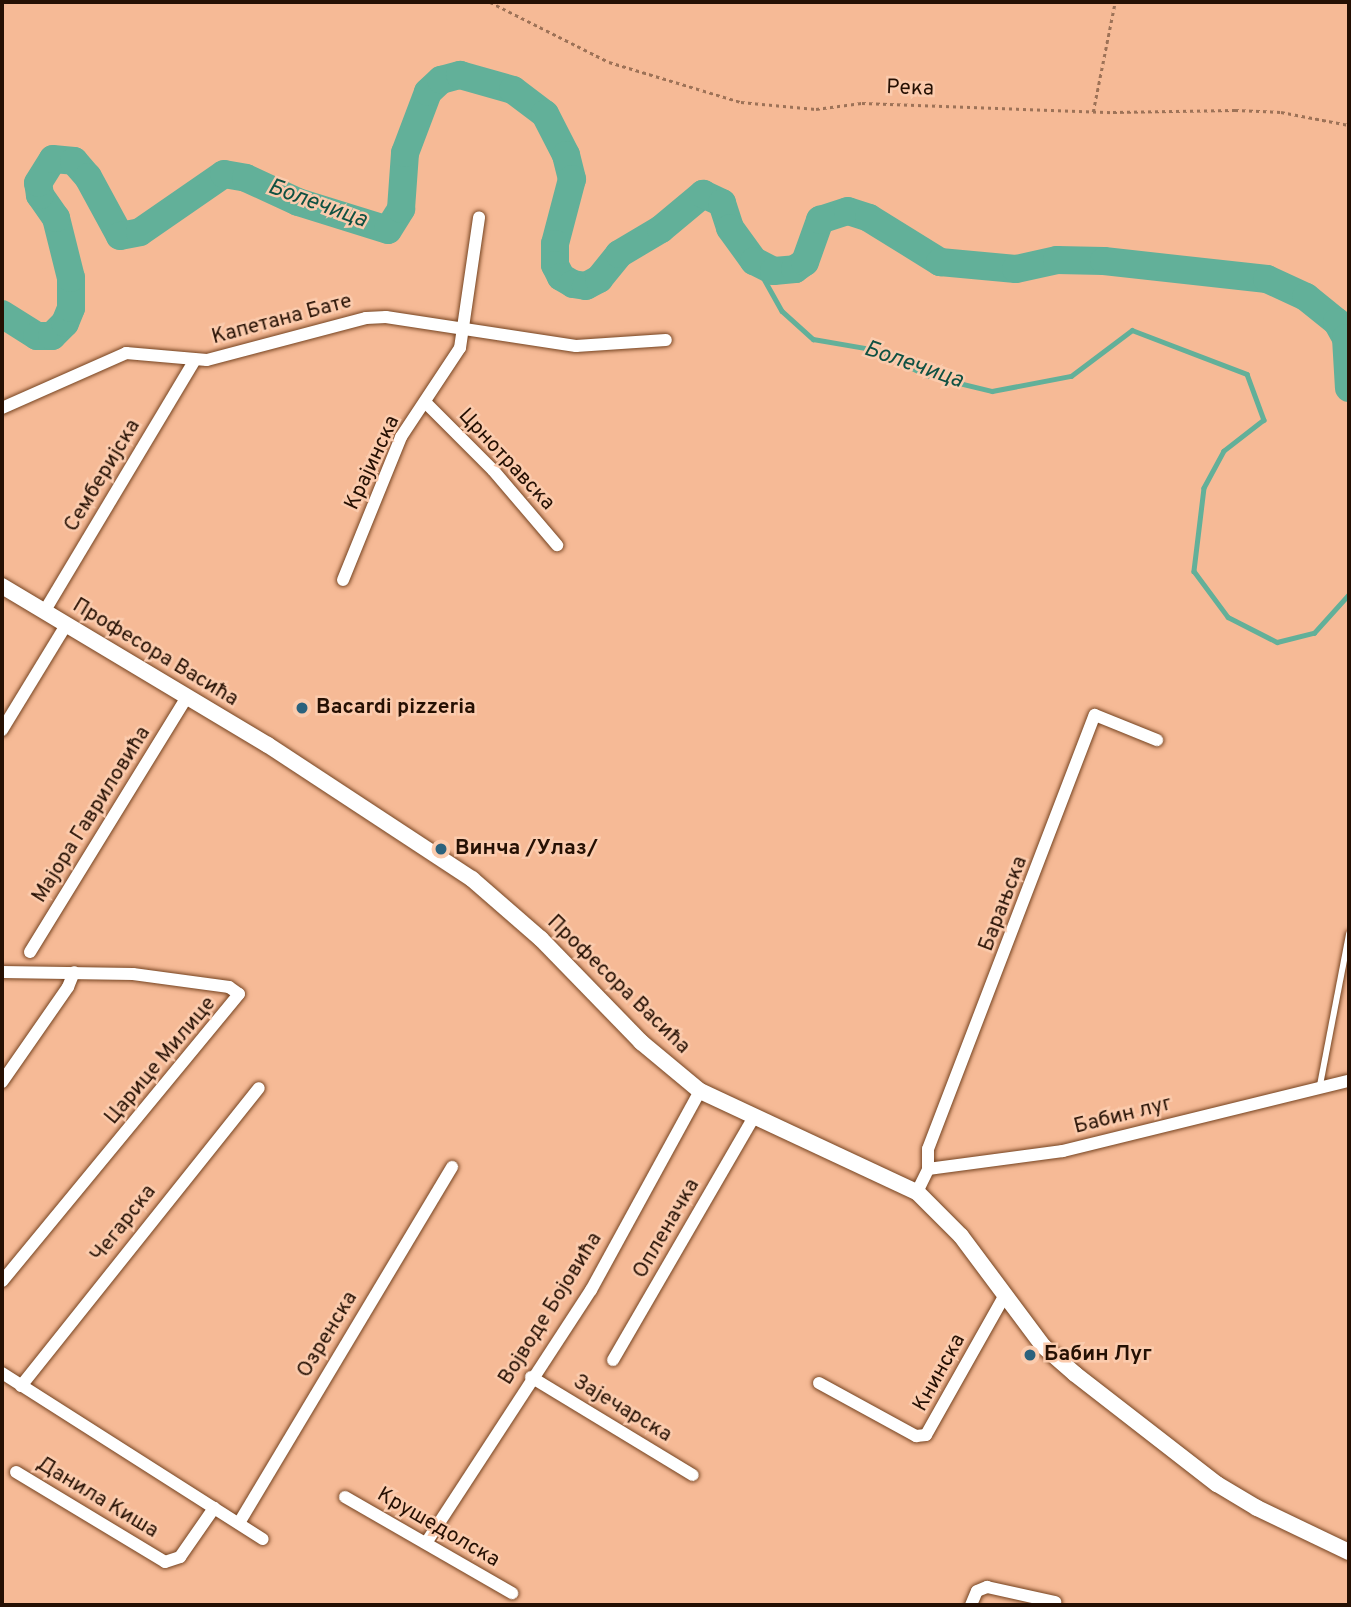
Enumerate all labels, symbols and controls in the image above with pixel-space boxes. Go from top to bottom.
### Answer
street label: Река [886,76,934,102]
water label: Болечица [264,174,370,236]
street label: Капетана Бате [209,289,355,351]
water label: Болечица [860,336,966,396]
street label: Црнотравска [452,404,560,516]
street label: Крајинска [340,412,406,514]
street label: Семберијска [60,415,146,537]
street label: Професора Васића [68,594,242,712]
place label: Bacardi pizzeria [316,695,476,721]
marker: Bacardi pizzeria [294,700,310,716]
street label: Мајора Гавриловића [27,722,157,908]
place label: Винча /Улаз/ [455,836,598,862]
marker: Винча /Улаз/ [433,841,449,857]
street label: Барањска [974,853,1034,955]
street label: Професора Васића [541,910,695,1060]
street label: Царице Милице [100,992,222,1130]
street label: Бабин луг [1071,1092,1175,1140]
street label: Опленачка [628,1175,706,1283]
street label: Чегарска [86,1180,162,1268]
street label: Војводе Бојовића [494,1228,608,1390]
street label: Озренска [292,1287,364,1383]
street label: Книнска [908,1330,972,1416]
place label: Бабин Луг [1044,1342,1152,1368]
marker: Бабин Луг [1022,1347,1038,1363]
street label: Зајечарска [568,1370,676,1448]
street label: Данила Киша [31,1452,163,1544]
street label: Крушедолска [372,1483,504,1573]

